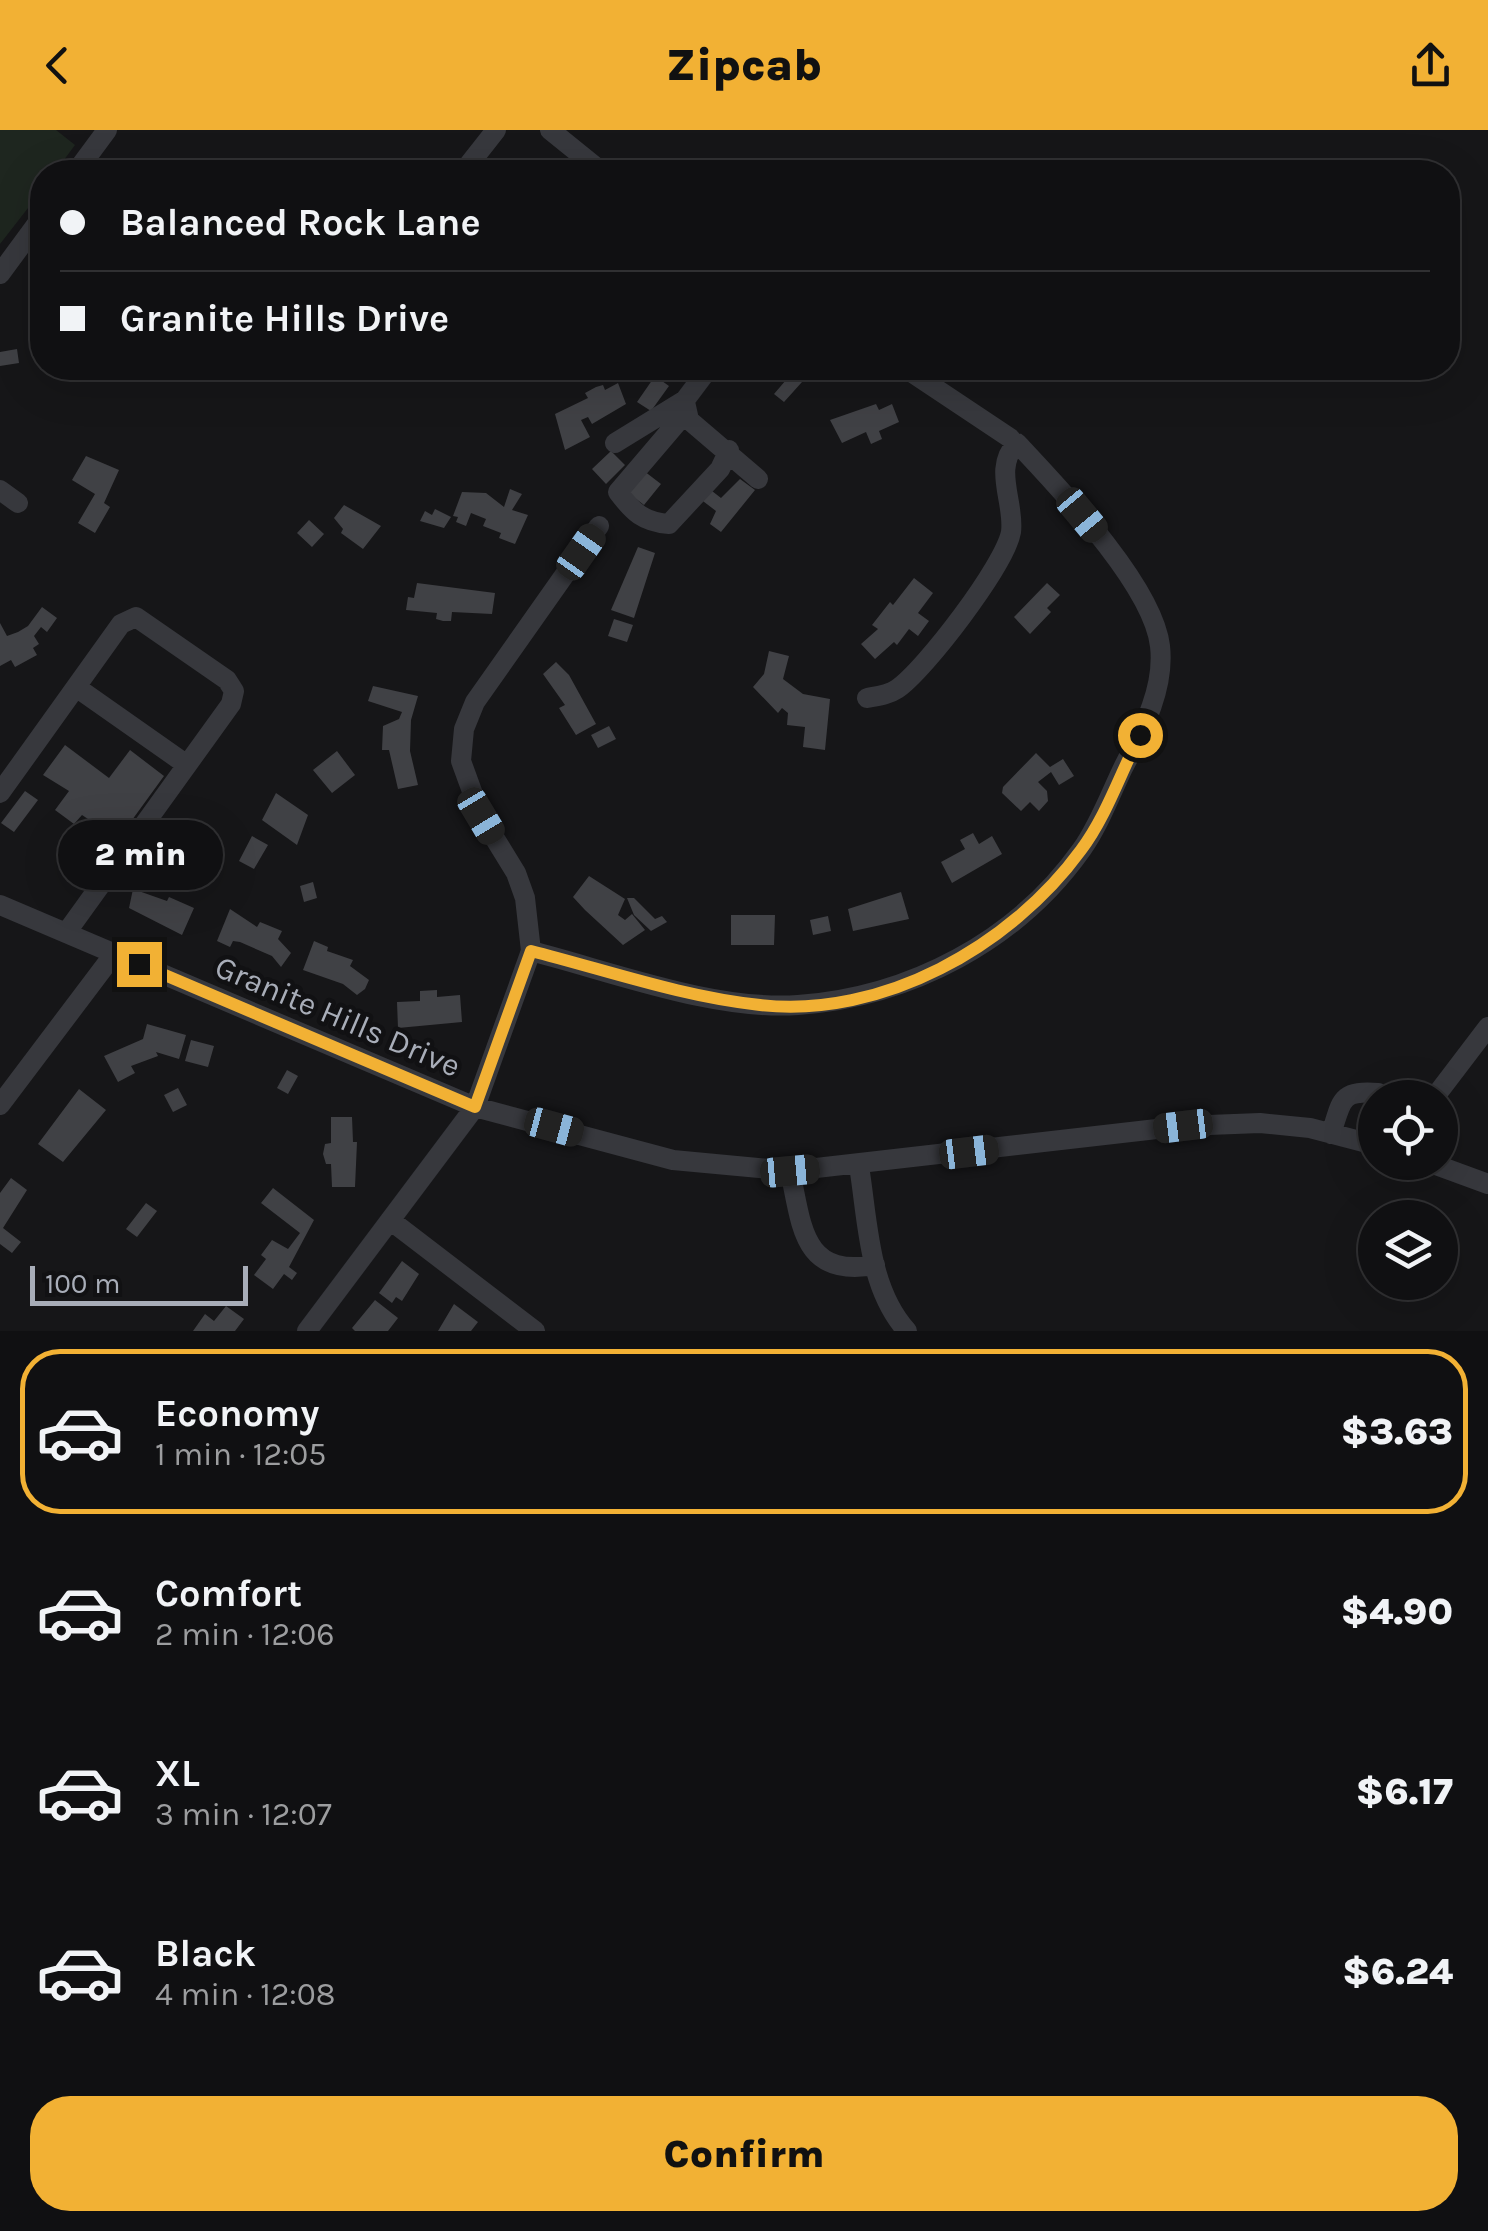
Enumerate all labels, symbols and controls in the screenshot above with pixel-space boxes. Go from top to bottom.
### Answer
icon: back [30,38,85,93]
icon: share [1403,38,1458,93]
text: Zipcab [666,39,822,91]
text: Balanced Rock Lane [120,200,481,245]
text: Granite Hills Drive [120,296,449,341]
car [1051,482,1113,548]
car [552,519,610,585]
route start [1118,713,1163,758]
car [453,783,509,849]
callout: 2 min [56,819,222,889]
text: 2 min [95,836,186,873]
route end [117,942,162,987]
street label: Granite Hills Drive [210,948,466,1085]
map controls [1358,1080,1458,1300]
button: locate [1358,1080,1458,1180]
car [521,1105,587,1149]
car [1151,1107,1215,1145]
car [937,1133,1001,1171]
car [759,1153,821,1189]
button: layers [1358,1200,1458,1300]
scale bar [30,1261,248,1306]
text: 100 m [45,1267,120,1300]
icon: car [35,1387,125,1477]
text: Economy [155,1391,319,1436]
text: $3.63 [1341,1409,1453,1454]
text: 1 min · 12:05 [155,1436,326,1473]
icon: car [35,1567,125,1657]
text: Comfort [155,1571,302,1616]
text: $4.90 [1341,1589,1453,1634]
text: 2 min · 12:06 [155,1616,335,1653]
icon: car [35,1747,125,1837]
text: XL [155,1751,200,1796]
text: $6.17 [1356,1769,1453,1814]
text: 3 min · 12:07 [155,1796,332,1833]
icon: car [35,1927,125,2017]
text: Black [155,1931,256,1976]
text: $6.24 [1342,1949,1453,1994]
text: 4 min · 12:08 [155,1976,335,2013]
button: Confirm [30,2096,1458,2211]

